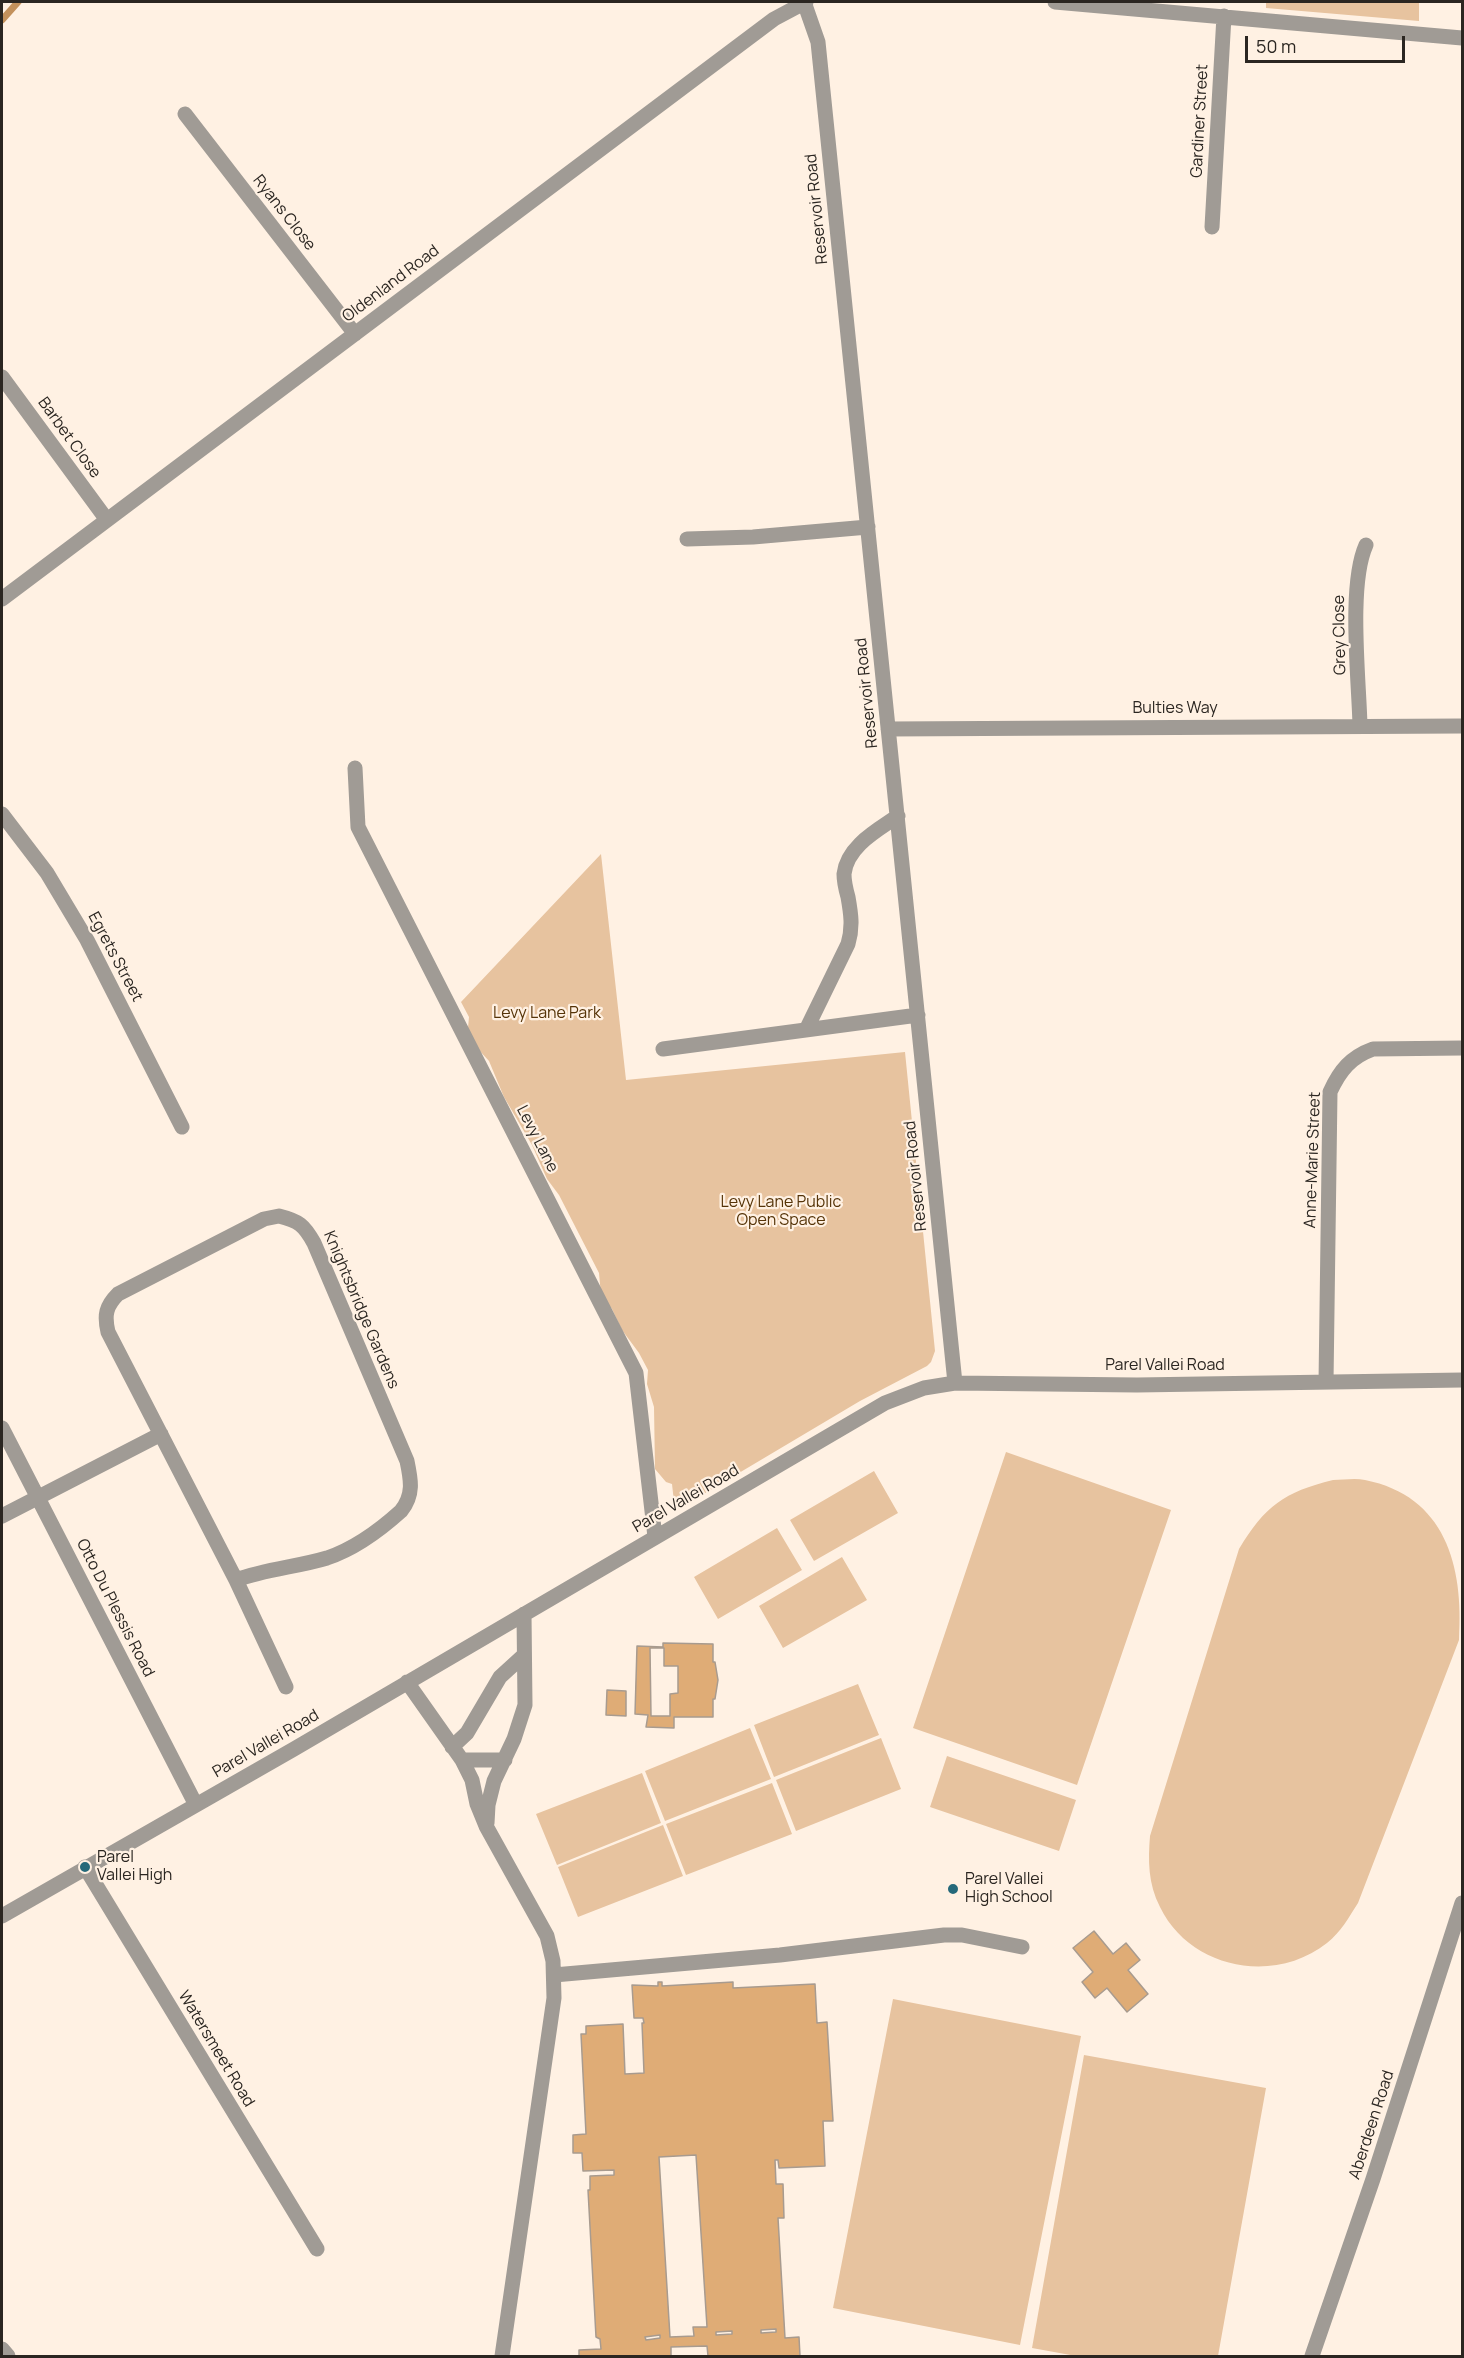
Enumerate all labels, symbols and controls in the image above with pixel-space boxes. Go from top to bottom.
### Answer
scale bar [1248,24,1408,62]
text: 50 m [1256,34,1296,58]
street label: Gardiner Street [1187,64,1213,178]
street label: Reservoir Road [802,153,832,265]
street label: Ryans Close [249,171,319,255]
street label: Oldenland Road [339,241,443,327]
street label: Barbet Close [33,394,105,482]
street label: Grey Close [1330,595,1350,675]
street label: Reservoir Road [852,637,882,749]
street label: Bulties Way [1132,699,1218,719]
street label: Egrets Street [83,909,147,1005]
park label: Levy Lane Park [493,1004,601,1024]
street label: Anne-Marie Street [1301,1091,1325,1229]
street label: Levy Lane [512,1102,562,1176]
street label: Reservoir Road [901,1120,931,1232]
park label: Levy Lane Public Open Space [721,1193,841,1231]
street label: Knightsbridge Gardens [319,1228,403,1392]
street label: Parel Vallei Road [1105,1356,1225,1376]
street label: Parel Vallei Road [629,1461,743,1537]
street label: Otto Du Plessis Road [72,1536,158,1680]
street label: Parel Vallei Road [209,1706,323,1782]
place label: Parel Vallei High [97,1848,172,1886]
marker: Parel Vallei High [78,1860,92,1874]
place label: Parel Vallei High School [965,1870,1053,1908]
marker: Parel Vallei High School [946,1882,960,1896]
street label: Watersmeet Road [174,1987,258,2111]
street label: Aberdeen Road [1345,2068,1399,2182]

